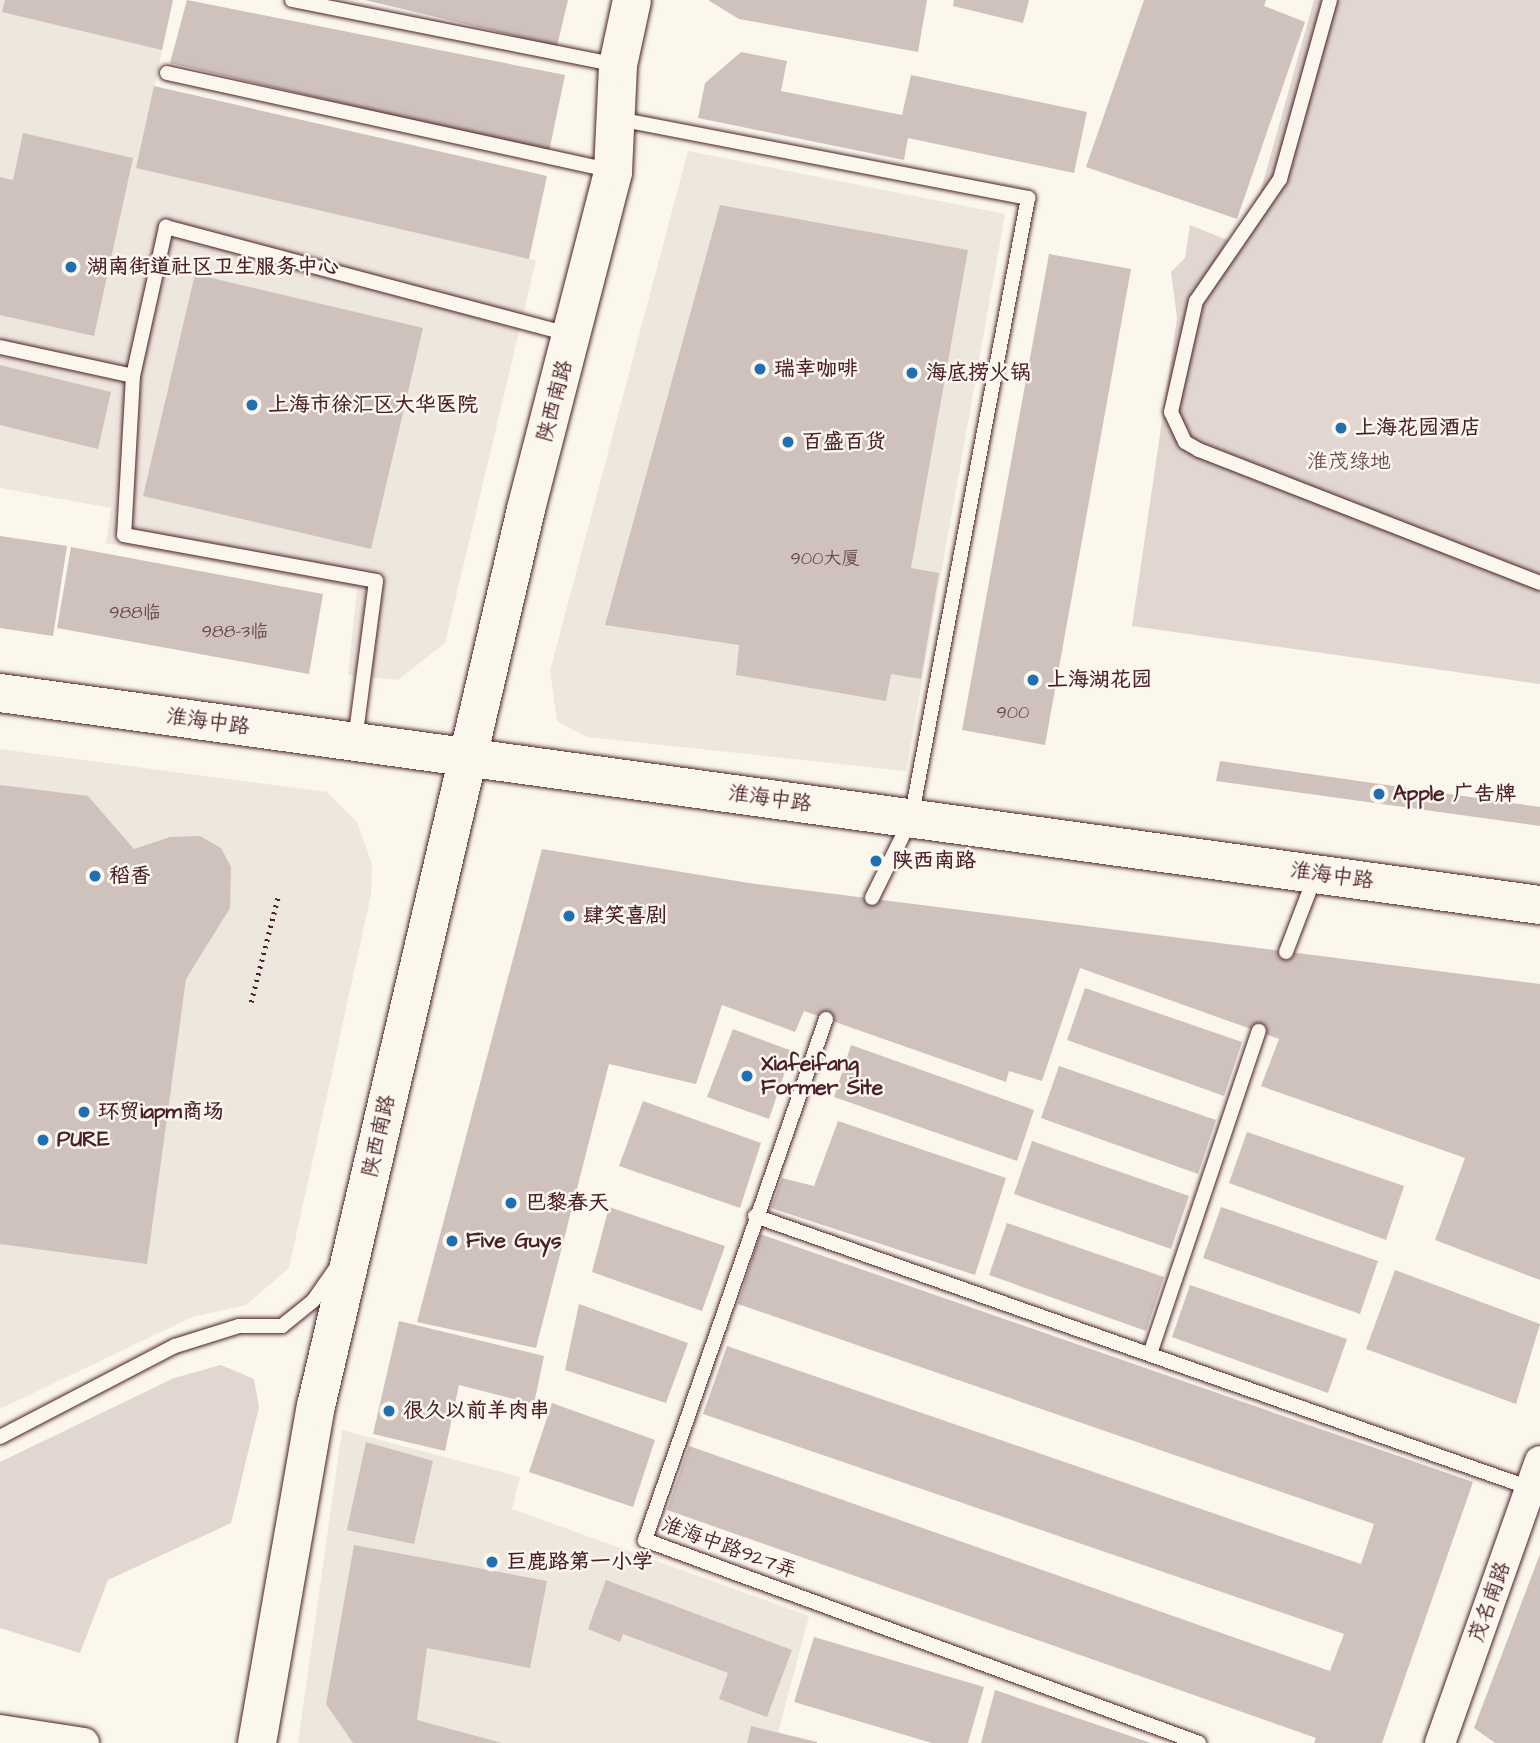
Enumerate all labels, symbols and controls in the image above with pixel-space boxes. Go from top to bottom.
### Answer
place label: 湖南街道社区卫生服务中心 [87,254,339,280]
marker: 湖南街道社区卫生服务中心 [61,257,81,277]
place label: 瑞幸咖啡 [774,356,858,382]
street label: 陕西南路 [532,357,578,445]
place label: 海底捞火锅 [926,360,1031,386]
marker: 瑞幸咖啡 [752,361,768,377]
marker: 海底捞火锅 [904,365,920,381]
place label: 上海市徐汇区大华医院 [268,392,478,418]
marker: 上海市徐汇区大华医院 [242,395,262,415]
place label: 上海花园酒店 [1355,415,1481,441]
marker: 上海花园酒店 [1333,420,1349,436]
place label: 百盛百货 [802,429,886,455]
marker: 百盛百货 [780,434,796,450]
park label: 淮茂绿地 [1307,449,1391,475]
house number: 900大厦 [791,548,859,570]
house number: 988临 [109,602,161,624]
house number: 988-3临 [202,621,268,643]
place label: 上海湖花园 [1047,667,1152,693]
marker: 上海湖花园 [1025,672,1041,688]
house number: 900 [997,702,1029,724]
street label: 淮海中路 [165,704,251,740]
street label: 淮海中路 [727,781,813,817]
place label: Apple 广告牌 [1393,781,1516,807]
marker: Apple 广告牌 [1371,786,1387,802]
place label: 陕西南路 [892,848,976,874]
marker: 陕西南路 [866,851,886,871]
street label: 淮海中路 [1289,858,1375,894]
place label: 稻香 [109,863,151,889]
marker: 稻香 [87,868,103,884]
place label: 肆笑喜剧 [583,903,667,929]
marker: 肆笑喜剧 [561,908,577,924]
place label: Xiafeifang Former Site [761,1051,883,1101]
marker: Xiafeifang Former Site [739,1068,755,1084]
street label: 陕西南路 [357,1092,401,1180]
place label: 环贸iapm商场 [98,1099,224,1125]
marker: 环贸iapm商场 [76,1104,92,1120]
place label: PURE [57,1127,110,1153]
marker: PURE [35,1132,51,1148]
place label: 巴黎春天 [525,1190,609,1216]
marker: 巴黎春天 [503,1195,519,1211]
place label: Five Guys [466,1228,562,1254]
marker: Five Guys [444,1233,460,1249]
place label: 很久以前羊肉串 [403,1398,550,1424]
marker: 很久以前羊肉串 [381,1403,397,1419]
street label: 淮海中路927弄 [658,1512,800,1584]
place label: 巨鹿路第一小学 [506,1549,653,1575]
marker: 巨鹿路第一小学 [484,1554,500,1570]
street label: 茂名南路 [1464,1558,1516,1646]

